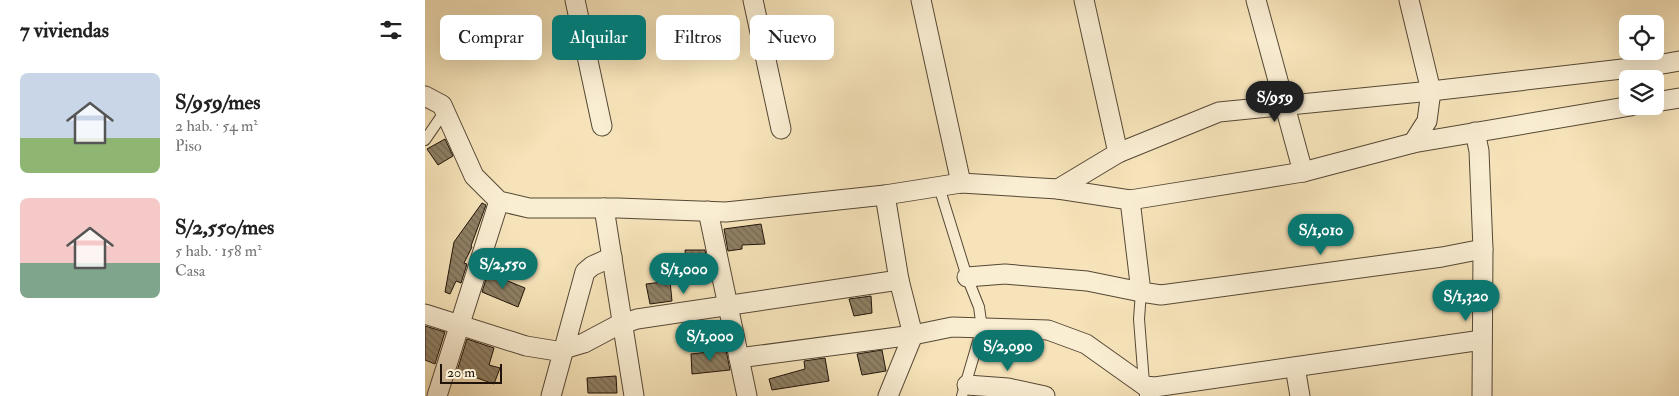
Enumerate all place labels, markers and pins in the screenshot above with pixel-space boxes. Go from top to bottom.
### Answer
pin: S/959 [1240,80,1310,123]
pin: S/1,010 [1275,214,1367,256]
pin: S/2,550 [457,248,549,290]
pin: S/1,000 [638,252,730,295]
pin: S/1,320 [1420,280,1512,322]
pin: S/1,000 [664,320,756,362]
pin: S/2,090 [962,330,1054,372]

